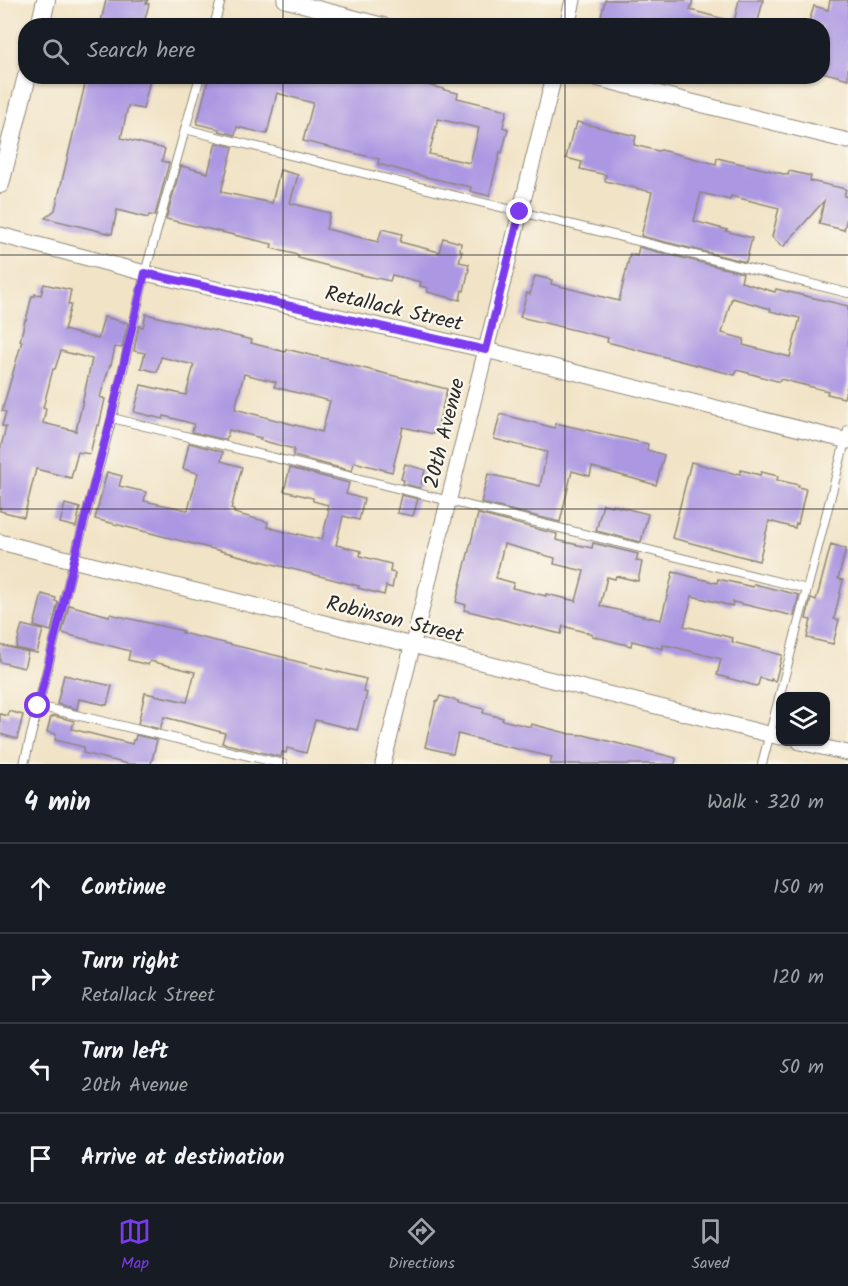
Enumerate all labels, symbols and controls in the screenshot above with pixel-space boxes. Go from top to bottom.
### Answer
search box [18,18,830,84]
text: Search here [87,34,195,69]
icon: search [39,35,72,68]
route end [506,198,532,224]
street label: Retallack Street [321,278,467,342]
street label: 20th Avenue [416,374,475,492]
street label: Robinson Street [323,587,468,654]
route start [24,692,50,718]
map controls [776,692,830,746]
button: layers [776,692,830,746]
text: 4 min [24,782,91,824]
text: Walk · 320 m [707,787,824,819]
text: Continue [81,871,166,906]
icon: ahead [24,872,57,905]
text: 150 m [773,872,824,904]
text: Turn right [81,945,179,980]
icon: right [24,962,57,995]
text: 120 m [772,962,824,994]
text: Retallack Street [81,980,215,1012]
text: Turn left [81,1035,168,1070]
icon: left [24,1052,57,1085]
text: 50 m [779,1052,824,1084]
text: 20th Avenue [81,1070,188,1102]
text: Arrive at destination [81,1141,284,1176]
icon: arrive [24,1142,57,1175]
tab: Map [118,1215,151,1276]
tab: Directions [388,1215,455,1276]
tab: Saved [692,1215,730,1276]

